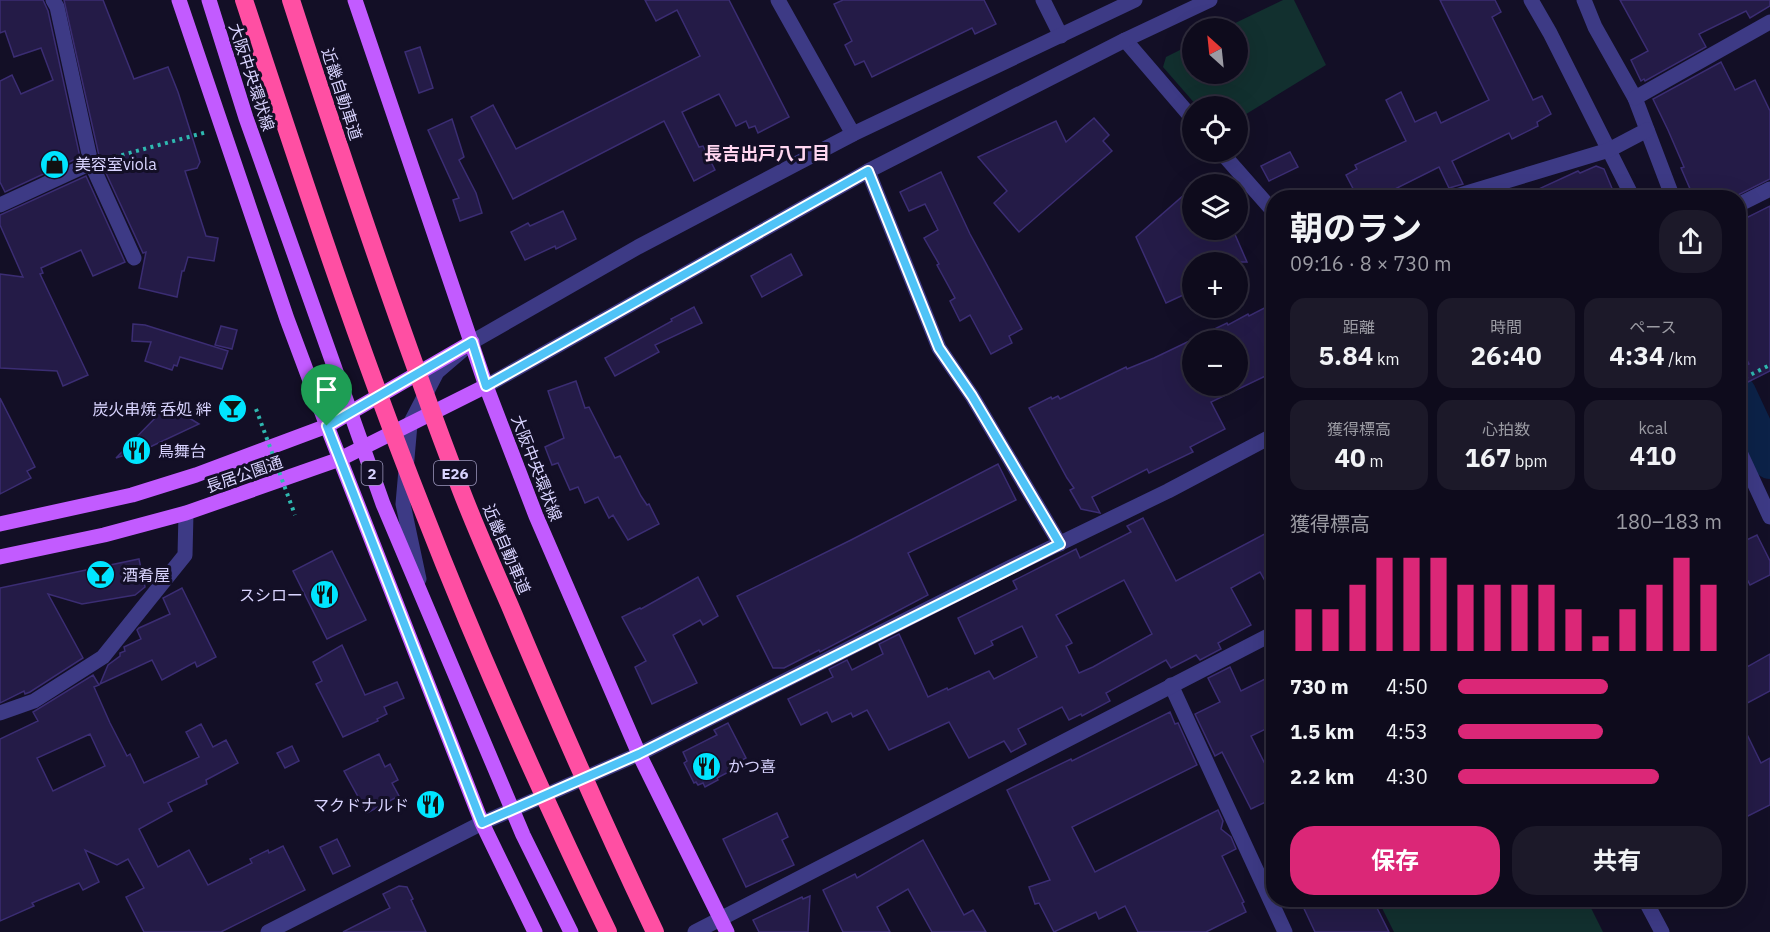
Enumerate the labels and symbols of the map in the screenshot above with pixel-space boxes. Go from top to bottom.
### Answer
north arrow [1182,18,1248,84]
street label: 大阪中央環状線 [225,21,279,133]
street label: 近畿自動車道 [318,45,366,143]
district label: 長吉出戸八丁目 [704,142,830,165]
shop icon: 美容室viola [38,148,70,180]
place label: 美容室viola [75,154,157,174]
pin [301,364,352,426]
bar icon: 炭火串焼 呑処 絆 [217,393,249,425]
place label: 炭火串焼 呑処 絆 [92,399,212,419]
street label: 大阪中央環状線 [508,412,566,524]
restaurant icon: 鳥舞台 [121,435,153,467]
place label: 鳥舞台 [158,441,206,461]
street label: 長居公園通 [203,452,285,496]
road number: 2 [362,461,382,485]
road number: E26 [434,461,476,485]
street label: 近畿自動車道 [479,501,535,597]
bar icon: 酒肴屋 [85,559,117,591]
place label: 酒肴屋 [122,565,170,585]
restaurant icon: スシロー [308,579,340,611]
place label: スシロー [239,585,303,605]
restaurant icon: かつ喜 [691,750,723,782]
place label: かつ喜 [728,756,776,776]
restaurant icon: マクドナルド [414,789,446,821]
place label: マクドナルド [313,795,409,815]

